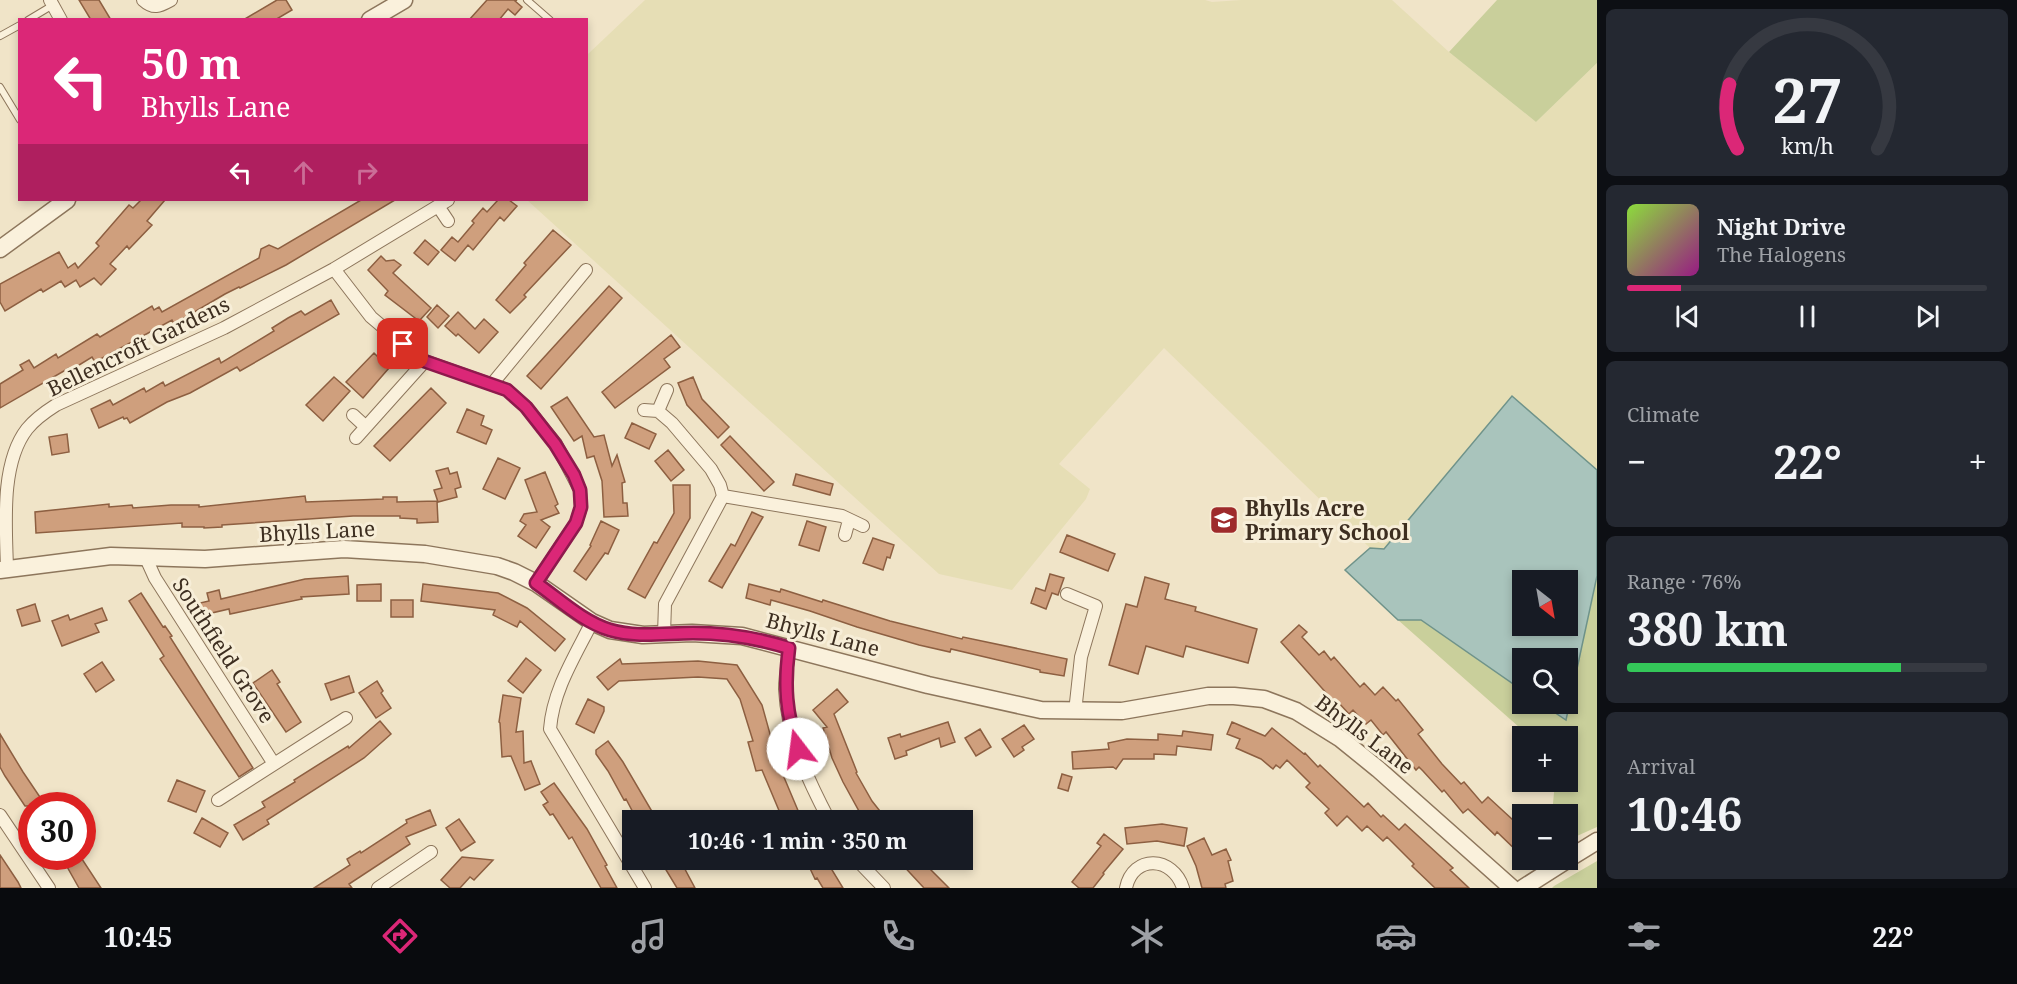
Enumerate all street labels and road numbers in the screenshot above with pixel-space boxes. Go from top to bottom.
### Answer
street label: Bellencroft Gardens [42,290,234,402]
street label: Bhylls Lane [258,514,376,548]
street label: Southfield Grove [167,572,281,728]
street label: Bhylls Lane [763,605,883,663]
street label: Bhylls Lane [1310,688,1420,780]

